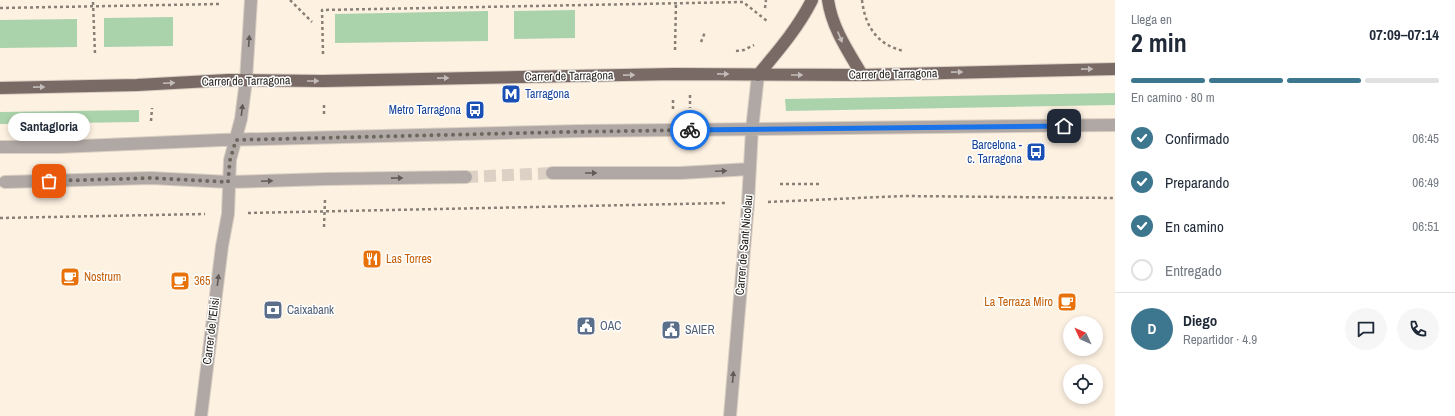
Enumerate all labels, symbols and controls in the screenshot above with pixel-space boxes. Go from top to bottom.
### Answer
text: Llega en [1131,11,1172,28]
text: 07:09–07:14 [1369,24,1439,45]
text: 2 min [1131,25,1187,60]
one-way arrow [838,31,844,43]
one-way arrow [245,35,252,47]
street label: Carrer de Tarragona [849,65,938,83]
one-way arrow [1081,66,1094,72]
street label: Carrer de Tarragona [525,67,614,85]
one-way arrow [951,69,963,76]
one-way arrow [717,71,729,78]
street label: Carrer de Tarragona [202,72,291,90]
one-way arrow [623,72,636,78]
one-way arrow [791,72,804,78]
one-way arrow [437,75,450,81]
one-way arrow [307,78,320,84]
one-way arrow [163,80,176,86]
metro station icon: Tarragona [500,83,522,105]
one-way arrow [33,84,46,90]
place label: Tarragona [525,86,570,102]
text: En camino · 80 m [1131,89,1215,106]
bus stop icon: Metro Tarragona [464,99,486,121]
place label: Metro Tarragona [389,102,462,118]
one-way arrow [239,104,246,117]
pin [1047,109,1081,143]
courier [670,110,710,150]
callout: Santagloria [8,113,90,141]
icon: home [1053,115,1075,137]
text: Santagloria [20,118,78,135]
icon: bike [679,119,701,141]
icon: check [1131,127,1153,149]
text: Confirmado [1165,128,1229,149]
text: 06:45 [1412,130,1439,147]
place label: Barcelona - c. Tarragona [967,137,1023,167]
bus stop icon: Barcelona - c. Tarragona [1025,141,1047,163]
pin [32,164,66,198]
one-way arrow [715,168,728,174]
icon: bag [38,170,60,192]
one-way arrow [585,170,598,176]
icon: check [1131,171,1153,193]
text: Preparando [1165,172,1229,193]
one-way arrow [391,174,403,181]
text: 06:49 [1412,174,1439,191]
one-way arrow [261,178,274,184]
street label: Carrer de Sant Nicolau [732,194,756,296]
icon: check [1131,215,1153,237]
text: En camino [1165,216,1224,237]
text: 06:51 [1412,218,1439,235]
restaurant icon: Las Torres [361,248,383,270]
place label: Las Torres [386,251,432,267]
text: Entregado [1165,260,1222,281]
cafe icon: Nostrum [59,266,81,288]
place label: Nostrum [84,269,121,285]
cafe icon: 365 [169,270,191,292]
place label: 365 [194,273,211,289]
one-way arrow [215,274,221,286]
cafe icon: La Terraza Miro [1056,291,1078,313]
place label: La Terraza Miro [984,294,1053,310]
street label: Carrer de l'Elisi [199,297,223,365]
bank icon: Caixabank [262,299,284,321]
place label: Caixabank [287,302,334,318]
button: chat [1345,308,1387,350]
button: phone [1397,308,1439,350]
text: Diego [1183,310,1217,331]
public building icon: OAC [575,315,597,337]
north arrow [1063,316,1103,356]
map controls [1063,316,1103,404]
place label: OAC [600,318,621,334]
text: D [1148,318,1156,339]
public building icon: SAIER [660,319,682,341]
place label: SAIER [685,322,715,338]
text: Repartidor · 4.9 [1183,331,1257,348]
button: locate [1063,364,1103,404]
one-way arrow [730,371,737,383]

